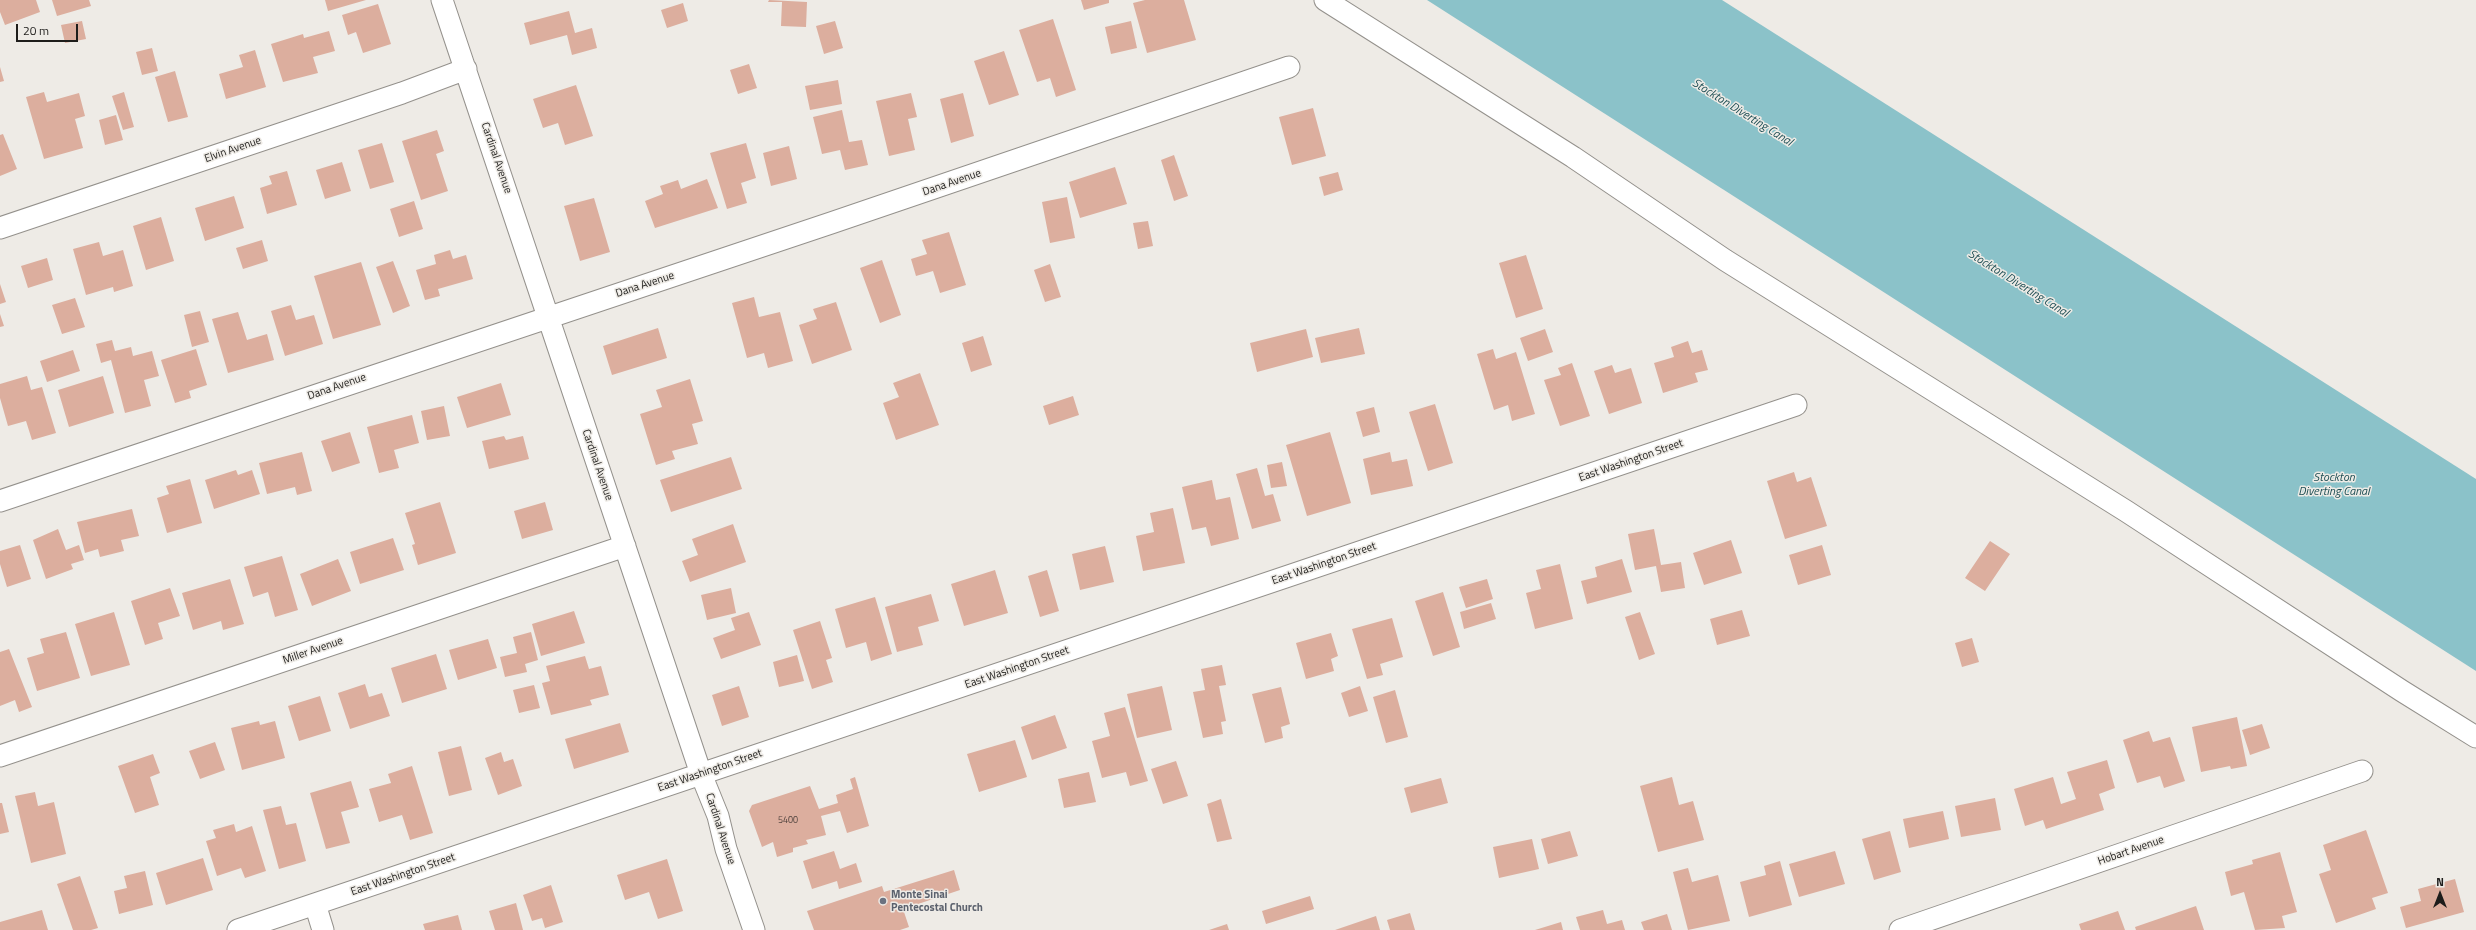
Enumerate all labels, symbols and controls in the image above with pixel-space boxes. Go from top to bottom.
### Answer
scale bar [18,16,80,42]
text: 20 m [23,21,49,40]
water label: Stockton Diverting Canal [1689,76,1795,150]
street label: Cardinal Avenue [478,121,514,195]
street label: Elvin Avenue [203,134,263,166]
street label: Dana Avenue [921,167,983,199]
water label: Stockton Diverting Canal [1965,247,2071,321]
street label: Dana Avenue [614,269,676,301]
street label: Dana Avenue [306,371,368,403]
street label: Cardinal Avenue [579,428,615,502]
street label: East Washington Street [1577,437,1685,485]
water label: Stockton Diverting Canal [2298,471,2370,499]
street label: East Washington Street [1270,540,1378,588]
street label: Miller Avenue [281,635,345,667]
street label: East Washington Street [963,644,1071,692]
street label: East Washington Street [656,747,764,795]
street label: Cardinal Avenue [702,792,738,866]
house number: 5400 [778,816,798,826]
street label: Hobart Avenue [2096,834,2166,868]
street label: East Washington Street [349,851,457,899]
north arrow [2420,874,2460,914]
text: N [2436,874,2444,890]
place label: Monte Sinai Pentecostal Church [891,888,983,914]
marker: Monte Sinai Pentecostal Church [878,896,888,906]

